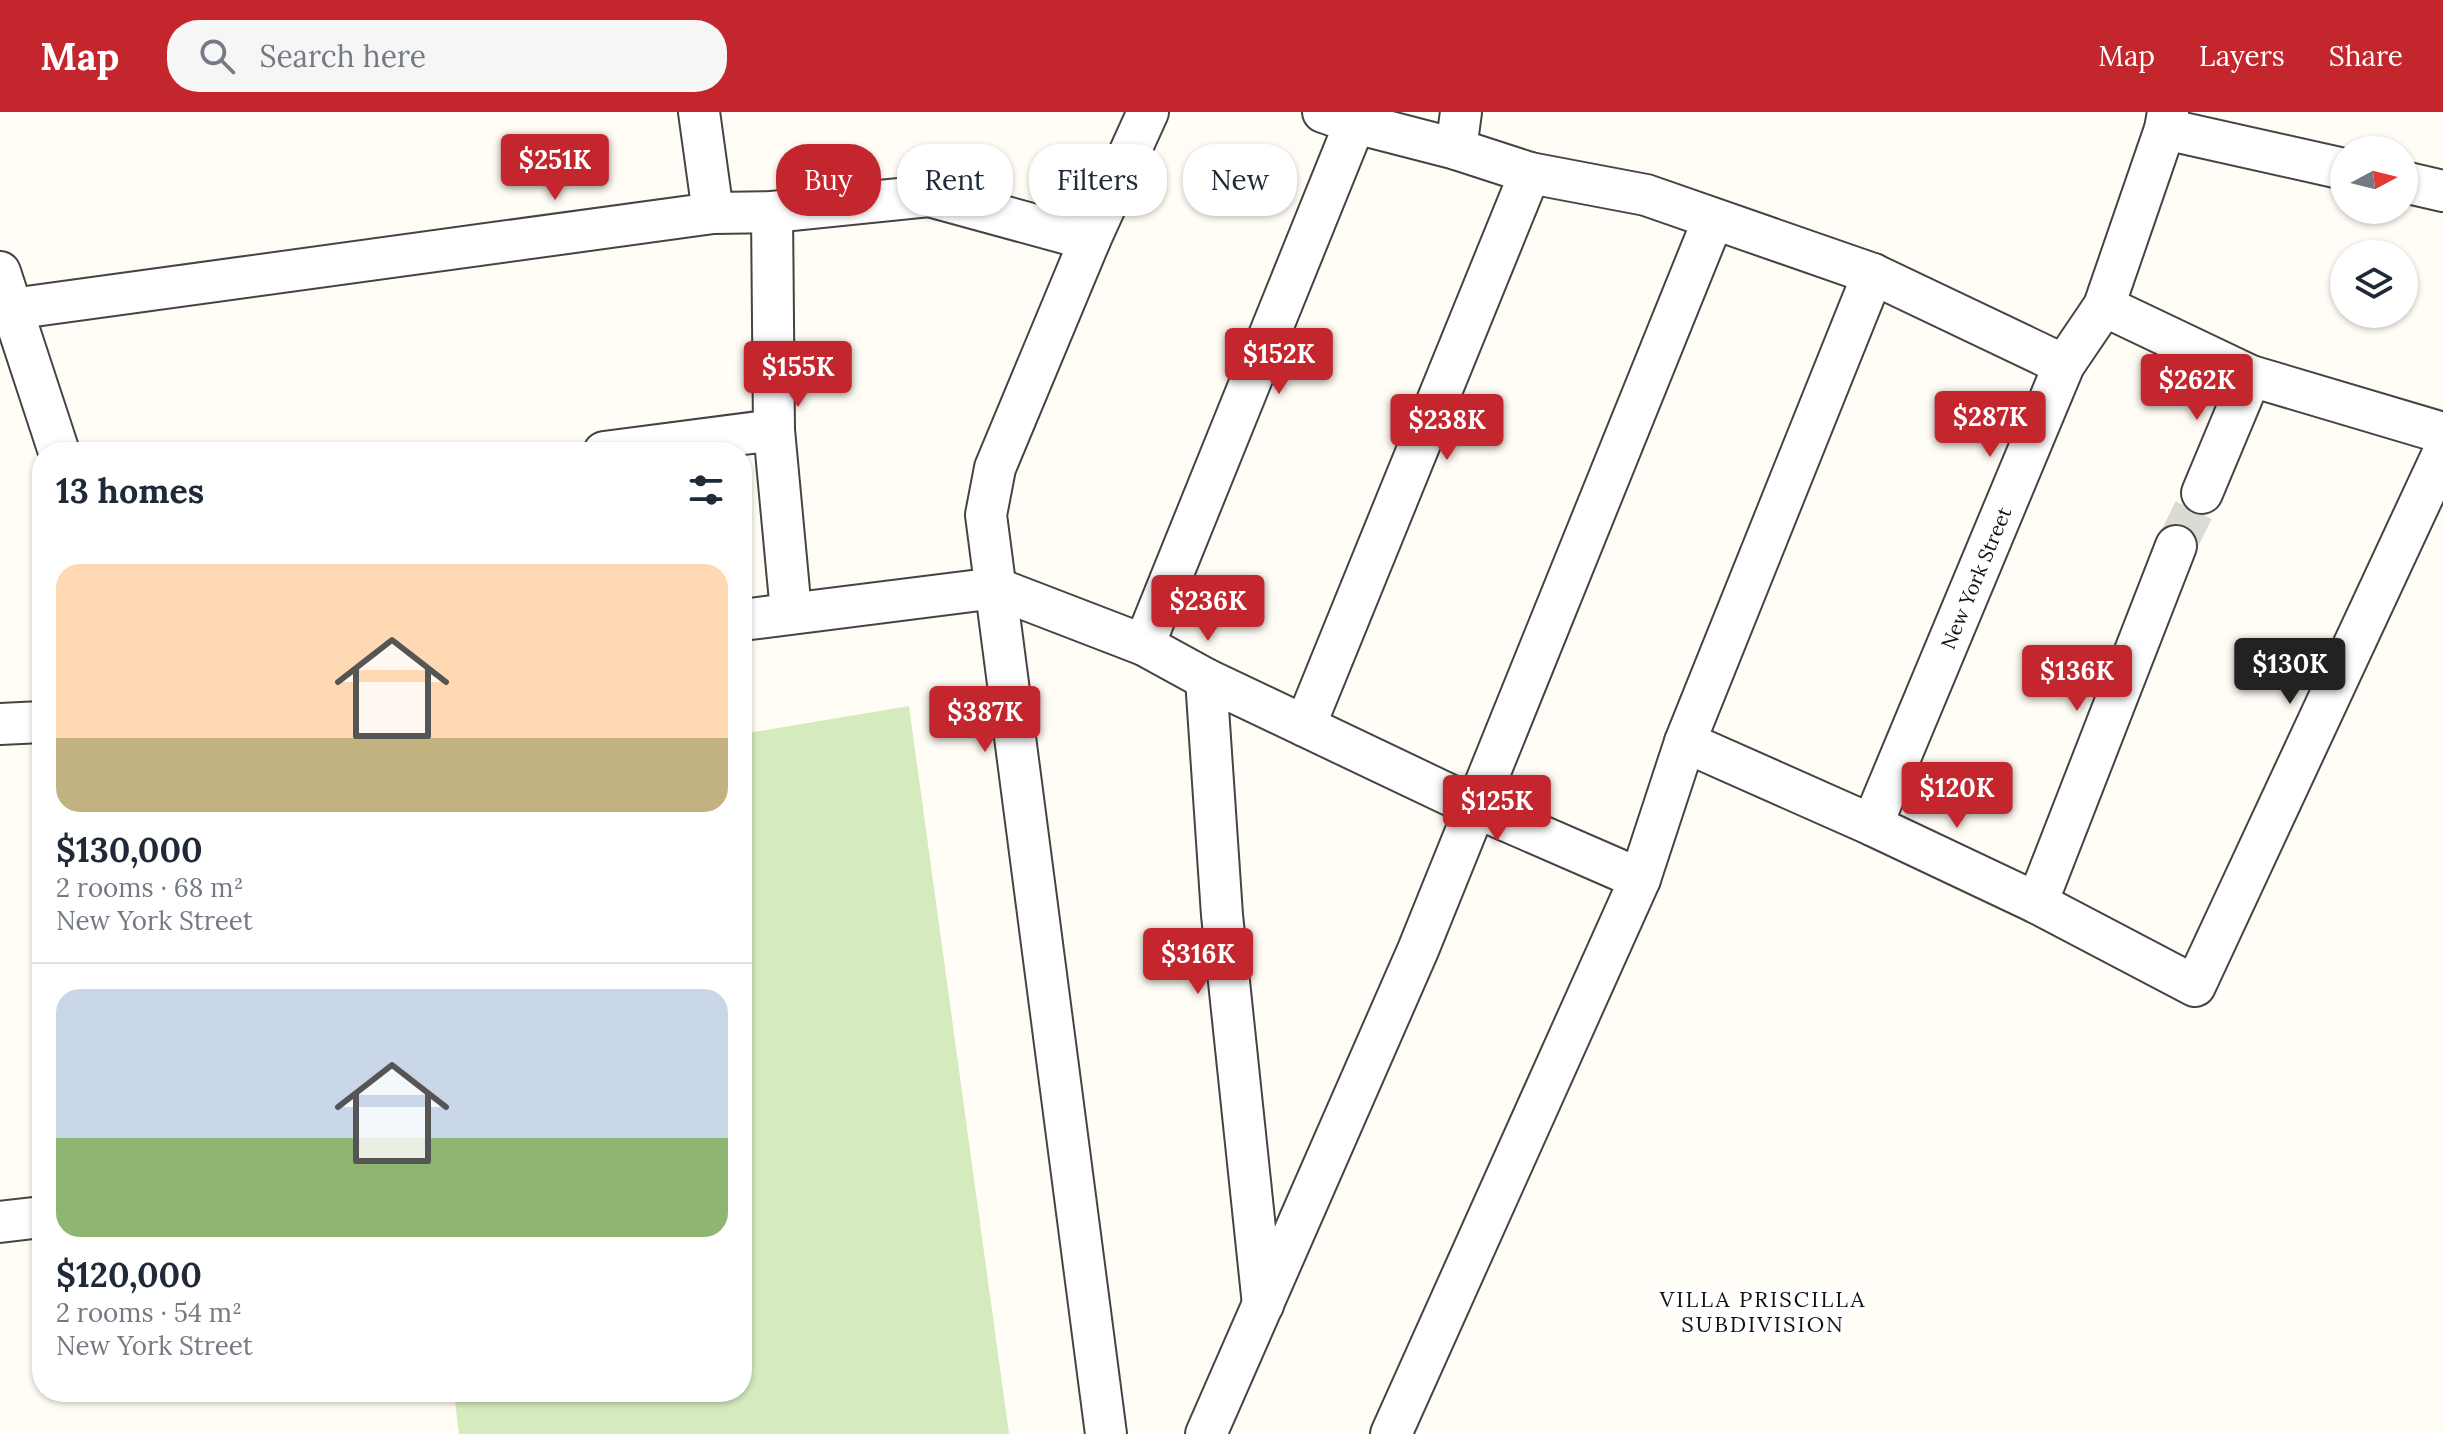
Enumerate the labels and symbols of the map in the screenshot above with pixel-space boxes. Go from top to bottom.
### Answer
pin: $251K [499,134,611,202]
north arrow [2330,136,2418,224]
pin: $152K [1223,328,1335,396]
pin: $155K [742,341,854,409]
pin: $262K [2141,354,2253,422]
pin: $287K [1934,391,2046,459]
pin: $238K [1391,394,1503,462]
street label: New York Street [1935,503,2016,652]
pin: $236K [1152,575,1264,643]
pin: $130K [2234,638,2346,706]
pin: $136K [2021,645,2133,713]
pin: $387K [929,686,1041,754]
pin: $120K [1901,762,2013,830]
pin: $125K [1441,775,1553,843]
pin: $316K [1142,928,1254,996]
district label: VILLA PRISCILLA SUBDIVISION [1659,1285,1866,1338]

